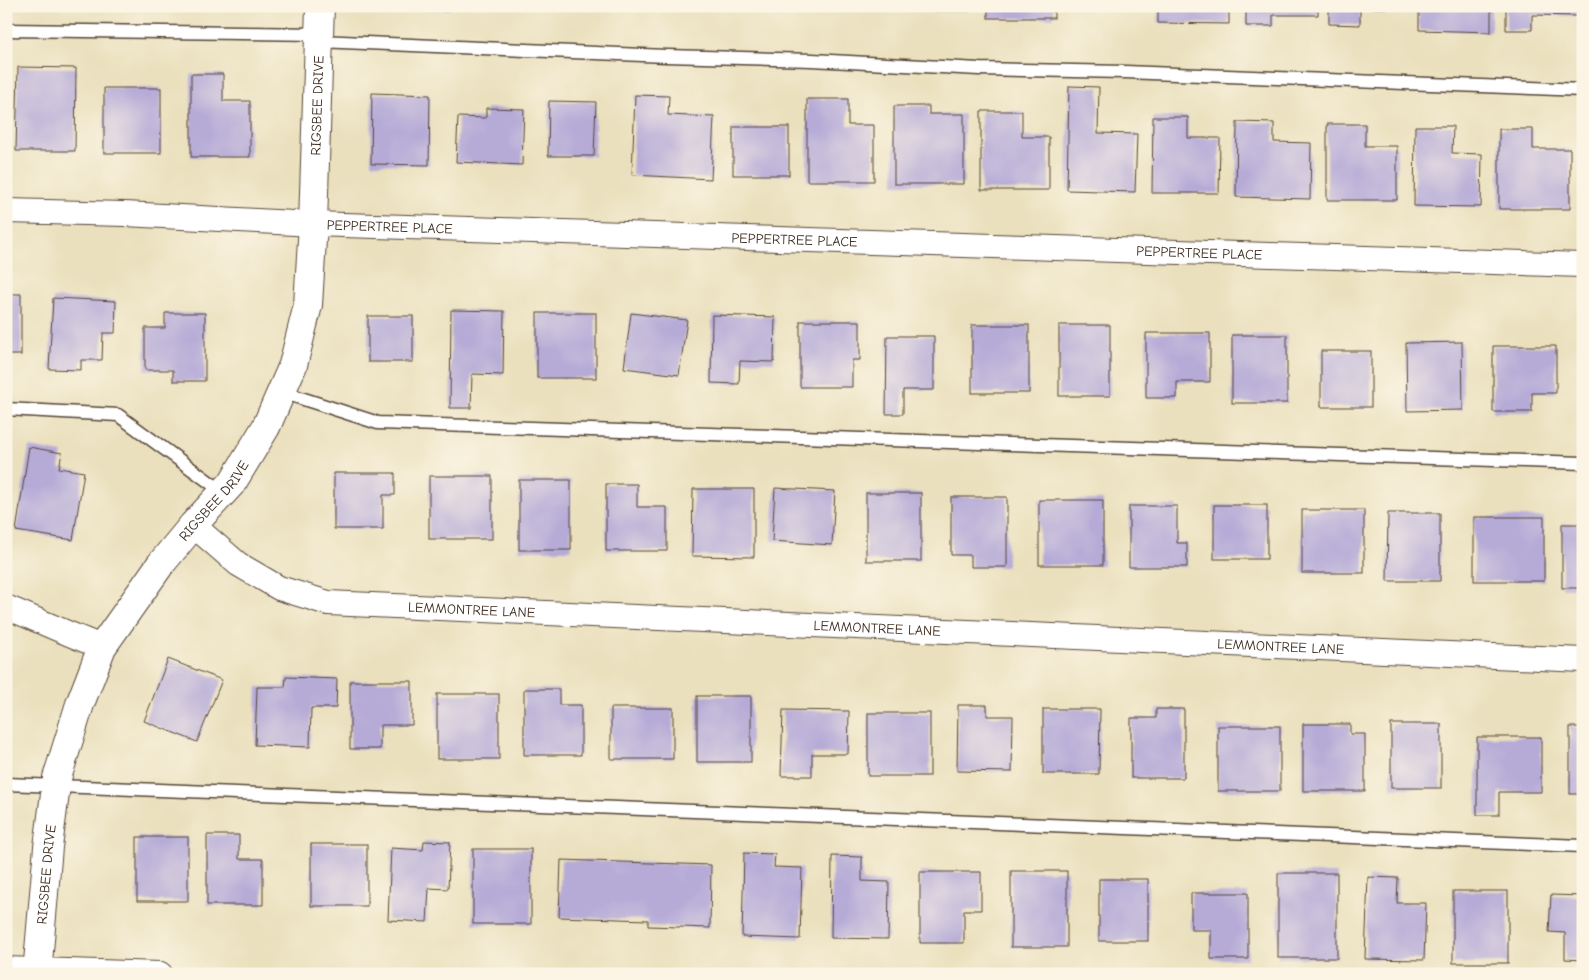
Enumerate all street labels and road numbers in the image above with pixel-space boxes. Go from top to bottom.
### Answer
street label: RIGSBEE DRIVE [307,55,327,156]
street label: PEPPERTREE PLACE [326,216,453,237]
street label: PEPPERTREE PLACE [731,229,858,250]
street label: PEPPERTREE PLACE [1136,242,1263,263]
street label: RIGSBEE DRIVE [175,457,252,544]
street label: LEMMONTREE LANE [408,598,535,621]
street label: LEMMONTREE LANE [813,617,941,639]
street label: LEMMONTREE LANE [1217,635,1345,658]
street label: RIGSBEE DRIVE [33,823,59,925]

